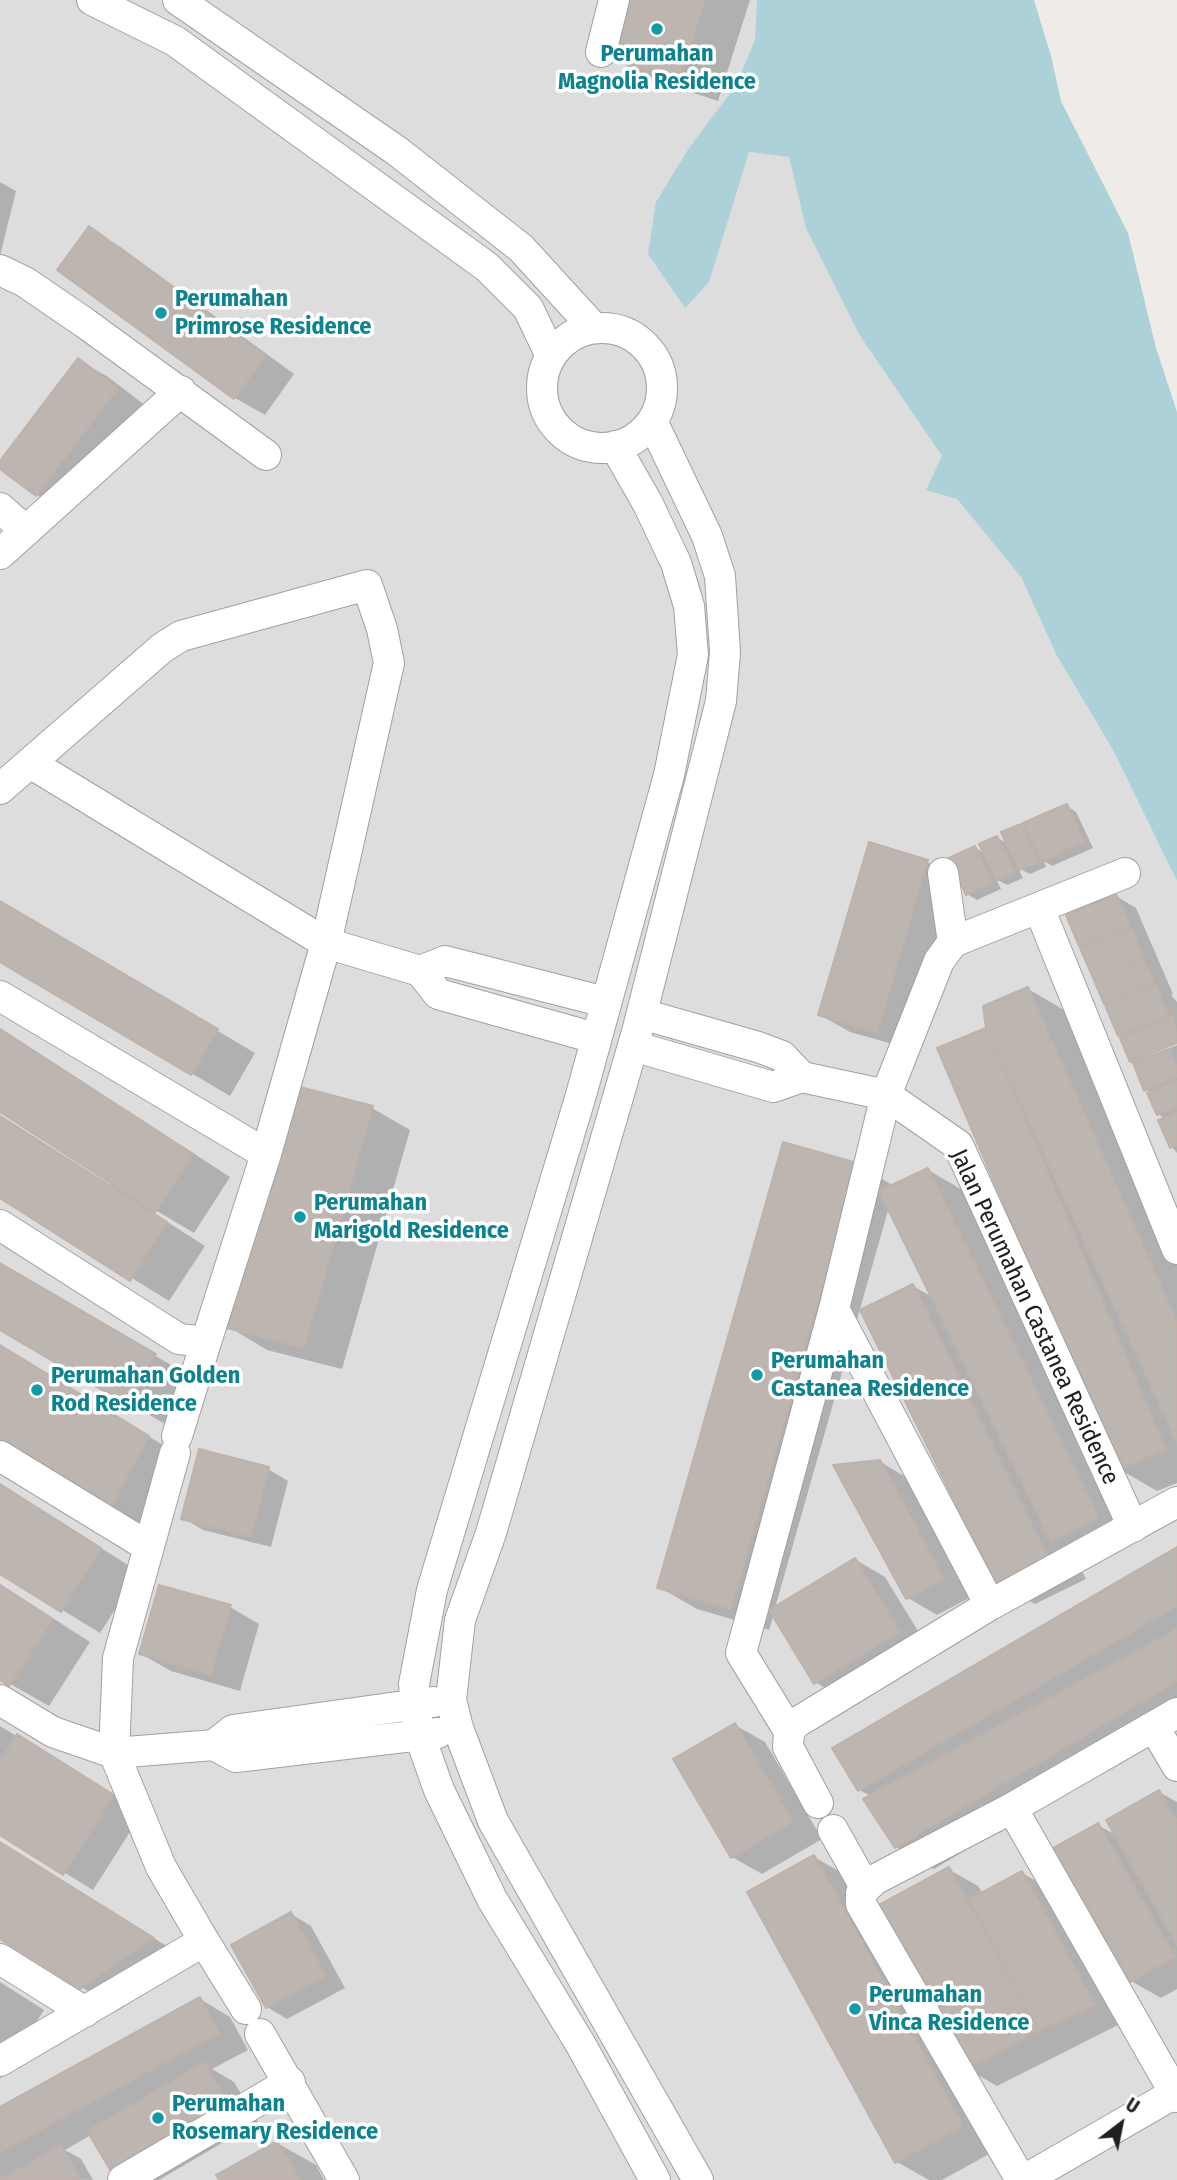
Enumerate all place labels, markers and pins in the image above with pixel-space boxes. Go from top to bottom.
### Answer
marker: Perumahan Magnolia Residence [649,21,665,37]
place label: Perumahan Magnolia Residence [558,40,756,96]
place label: Perumahan Primrose Residence [175,285,371,341]
marker: Perumahan Primrose Residence [153,305,169,321]
place label: Perumahan Marigold Residence [314,1189,509,1245]
marker: Perumahan Marigold Residence [292,1209,308,1225]
place label: Perumahan Castanea Residence [771,1347,969,1403]
place label: Perumahan Golden Rod Residence [51,1362,240,1418]
marker: Perumahan Castanea Residence [749,1367,765,1383]
marker: Perumahan Golden Rod Residence [29,1382,45,1398]
place label: Perumahan Vinca Residence [869,1981,1030,2037]
marker: Perumahan Vinca Residence [847,2001,863,2017]
place label: Perumahan Rosemary Residence [172,2090,378,2146]
marker: Perumahan Rosemary Residence [150,2110,166,2126]

